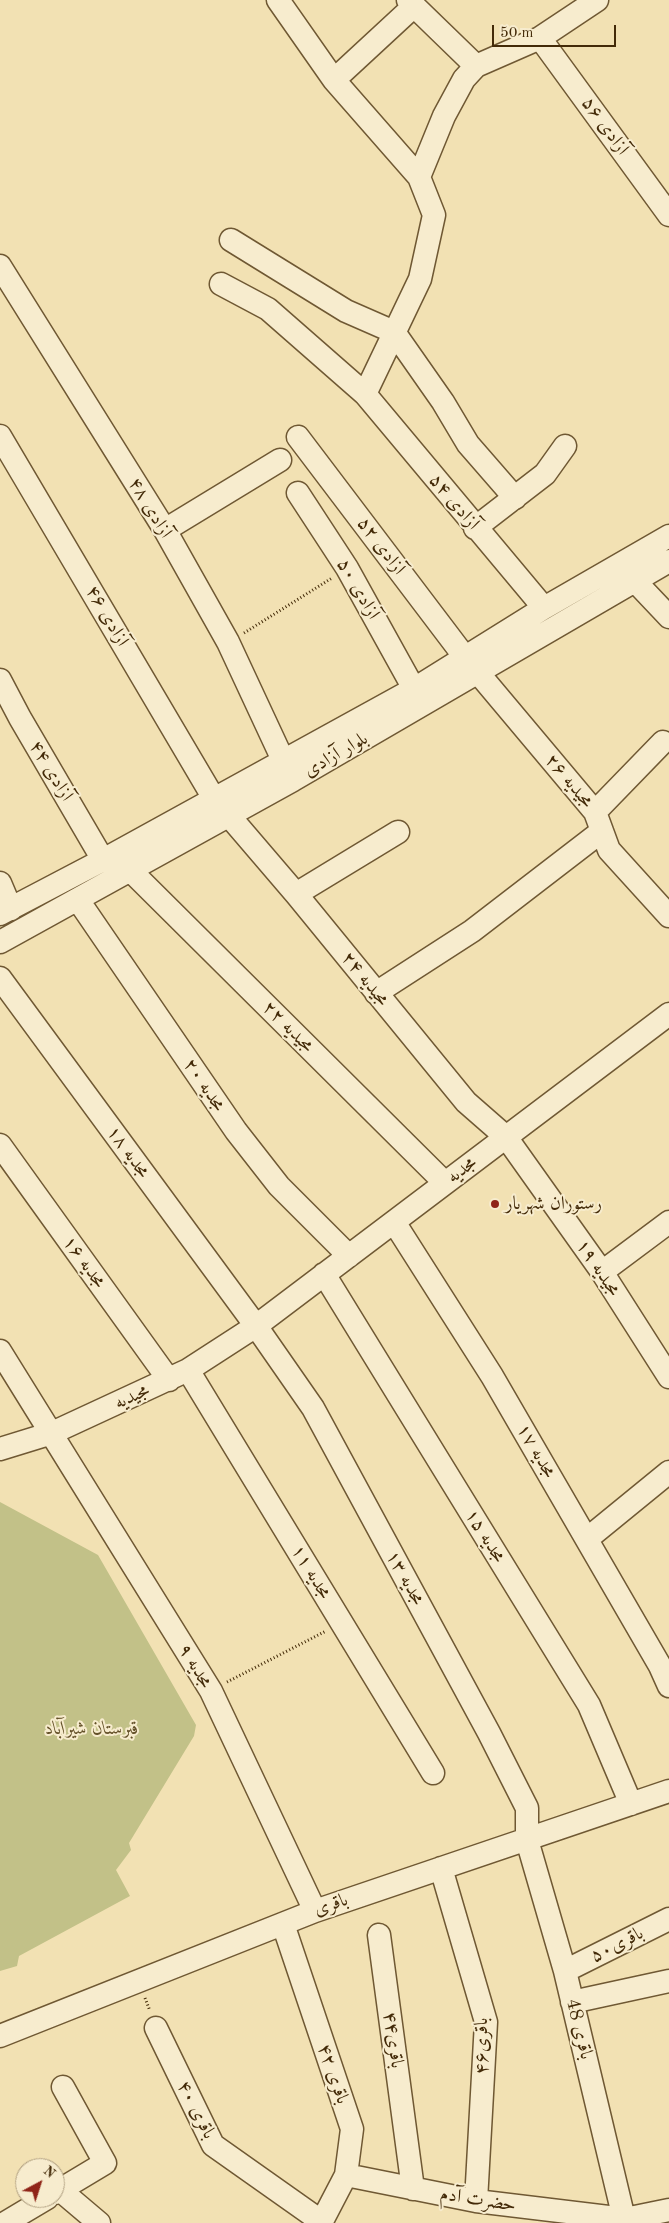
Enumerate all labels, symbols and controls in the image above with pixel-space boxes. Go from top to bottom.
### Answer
scale bar [494,15,618,47]
text: 50 m [500,26,534,41]
street label: آزادی ۵۶ [576,92,634,160]
street label: آزادی ۵۴ [424,469,484,535]
street label: آزادی ۴۸ [123,474,177,542]
street label: آزادی ۵۲ [352,513,410,579]
street label: آزادی ۵۰ [332,555,384,623]
street label: آزادی ۴۶ [81,582,133,650]
street label: بلوار آزادی [300,728,372,782]
street label: آزادی ۴۴ [24,737,78,805]
street label: مجیدیه ۲۶ [540,749,598,813]
street label: مجیدیه ۲۴ [336,947,394,1011]
street label: مجیدیه ۲۲ [258,997,318,1057]
street label: مجدیه ۲۰ [178,1054,230,1116]
street label: مجدیه ۱۸ [101,1122,155,1182]
street label: مجدیه [443,1151,481,1189]
place label: رستوران شهریار [505,1193,602,1215]
marker: رستوران شهریار [489,1198,501,1210]
street label: مجدیه ۱۶ [57,1232,111,1292]
street label: مجیدیه ۱۹ [571,1235,625,1301]
street label: مجیدیه [111,1379,153,1415]
street label: مجدیه ۱۷ [511,1420,561,1482]
street label: مجدیه ۱۵ [460,1505,510,1567]
street label: مجدیه ۱۱ [286,1541,336,1603]
street label: مجدیه ۱۳ [381,1547,429,1609]
street label: مجدیه ۹ [173,1640,217,1692]
park label: قبرستان شیرآباد [45,1718,139,1740]
street label: باقری [311,1889,351,1921]
street label: باقری۵۰ [587,1922,647,1968]
street label: باقری 48 [560,1996,598,2062]
street label: باقری۴۴ [378,2010,408,2070]
street label: باقری۴۶ [471,2018,493,2074]
street label: باقری ۴۲ [312,2041,354,2107]
street label: باقری ۴۰ [172,2077,220,2143]
north arrow [15,2158,65,2208]
text: N [40,2163,58,2181]
street label: حضرت آدم [438,2183,518,2217]

